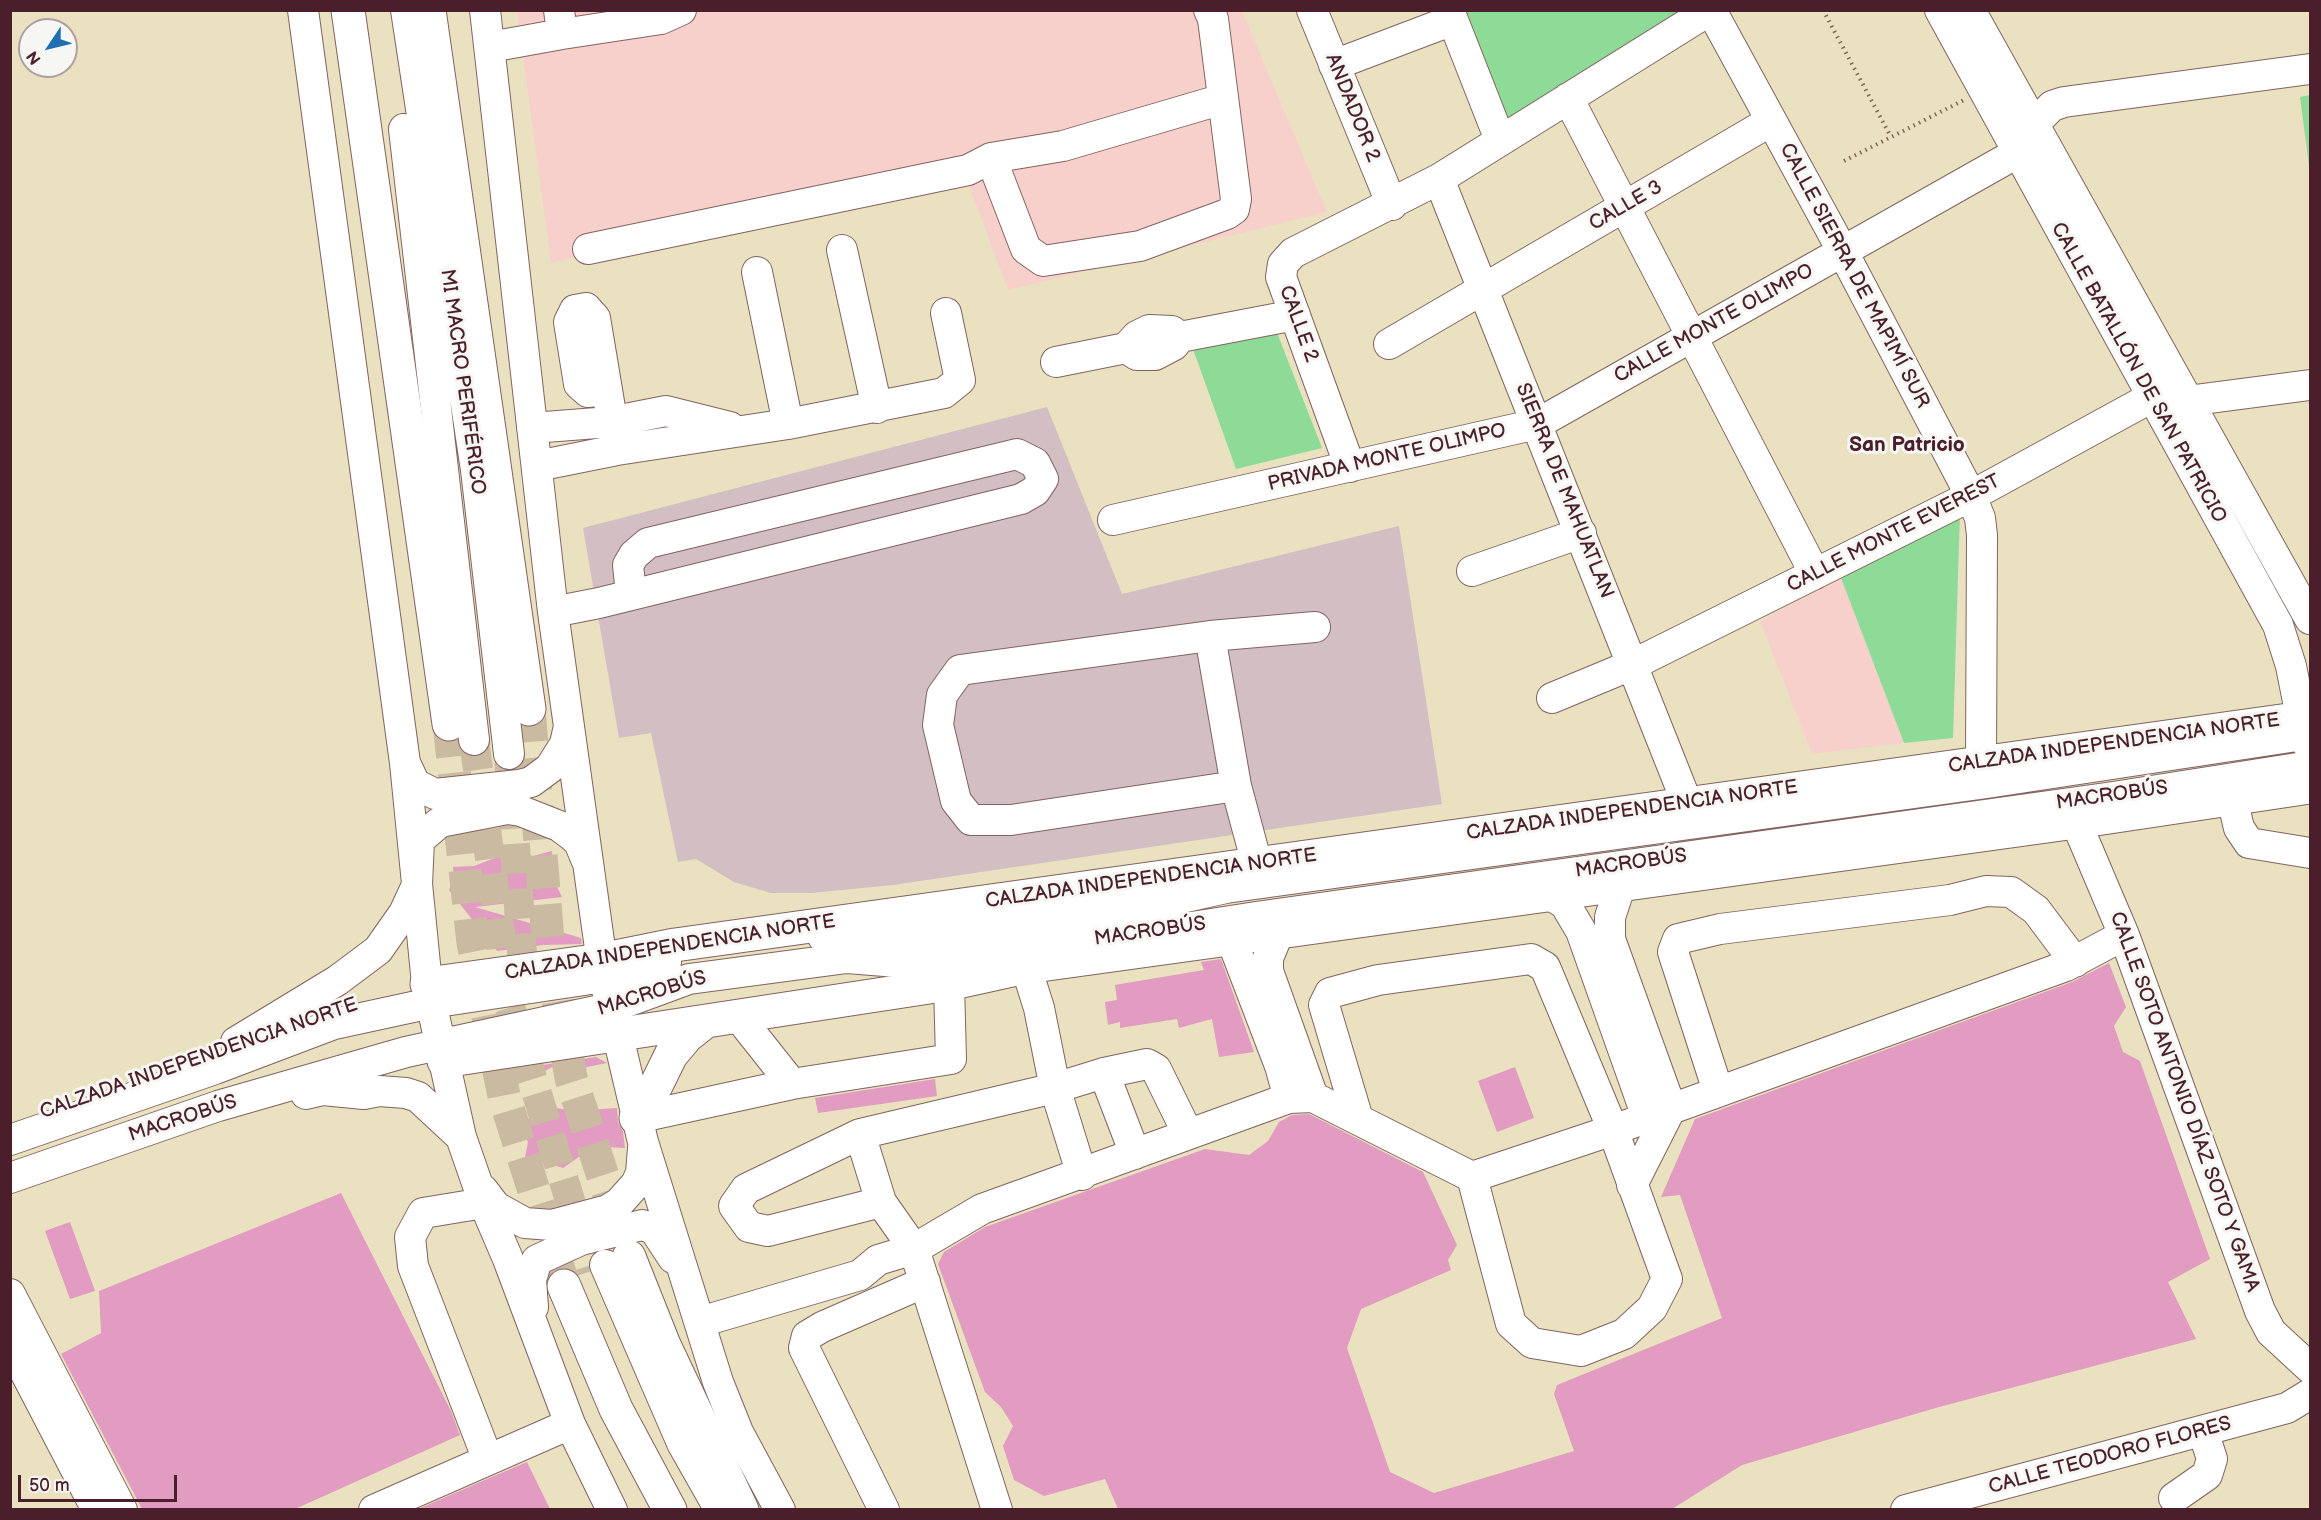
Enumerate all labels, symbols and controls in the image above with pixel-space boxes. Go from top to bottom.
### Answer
north arrow [18,18,78,78]
text: N [23,47,46,68]
street label: ANDADOR 2 [1319,50,1385,166]
street label: CALLE SIERRA DE MAPIMÍ SUR [1774,139,1934,413]
street label: CALLE 3 [1585,176,1667,236]
street label: CALLE BATALLÓN DE SAN PATRICIO [2045,219,2231,527]
street label: CALLE MONTE OLIMPO [1610,259,1818,389]
street label: MI MACRO PERIFÉRICO [434,268,490,496]
street label: CALLE 2 [1273,282,1323,366]
street label: SIERRA DE MAHUATLAN [1510,380,1618,602]
street label: PRIVADA MONTE OLIMPO [1266,419,1508,497]
district label: San Patricio [1849,433,1965,459]
street label: CALLE MONTE EVEREST [1783,470,2005,598]
street label: CALZADA INDEPENDENCIA NORTE [1947,709,2281,779]
street label: CALZADA INDEPENDENCIA NORTE [1465,776,1799,846]
street label: MACROBÚS [2055,776,2169,816]
street label: CALZADA INDEPENDENCIA NORTE [984,844,1318,914]
street label: MACROBÚS [1574,844,1688,884]
street label: CALLE SOTO ANTONIO DÍAZ SOTO Y GAMA [2104,909,2264,1295]
street label: CALZADA INDEPENDENCIA NORTE [503,910,837,986]
street label: MACROBÚS [1093,912,1207,952]
street label: MACROBÚS [595,966,709,1022]
street label: CALZADA INDEPENDENCIA NORTE [37,993,361,1125]
street label: MACROBÚS [126,1090,240,1148]
street label: CALLE TEODORO FLORES [1986,1412,2234,1500]
scale bar [21,1463,180,1501]
text: 50 m [29,1475,70,1496]

